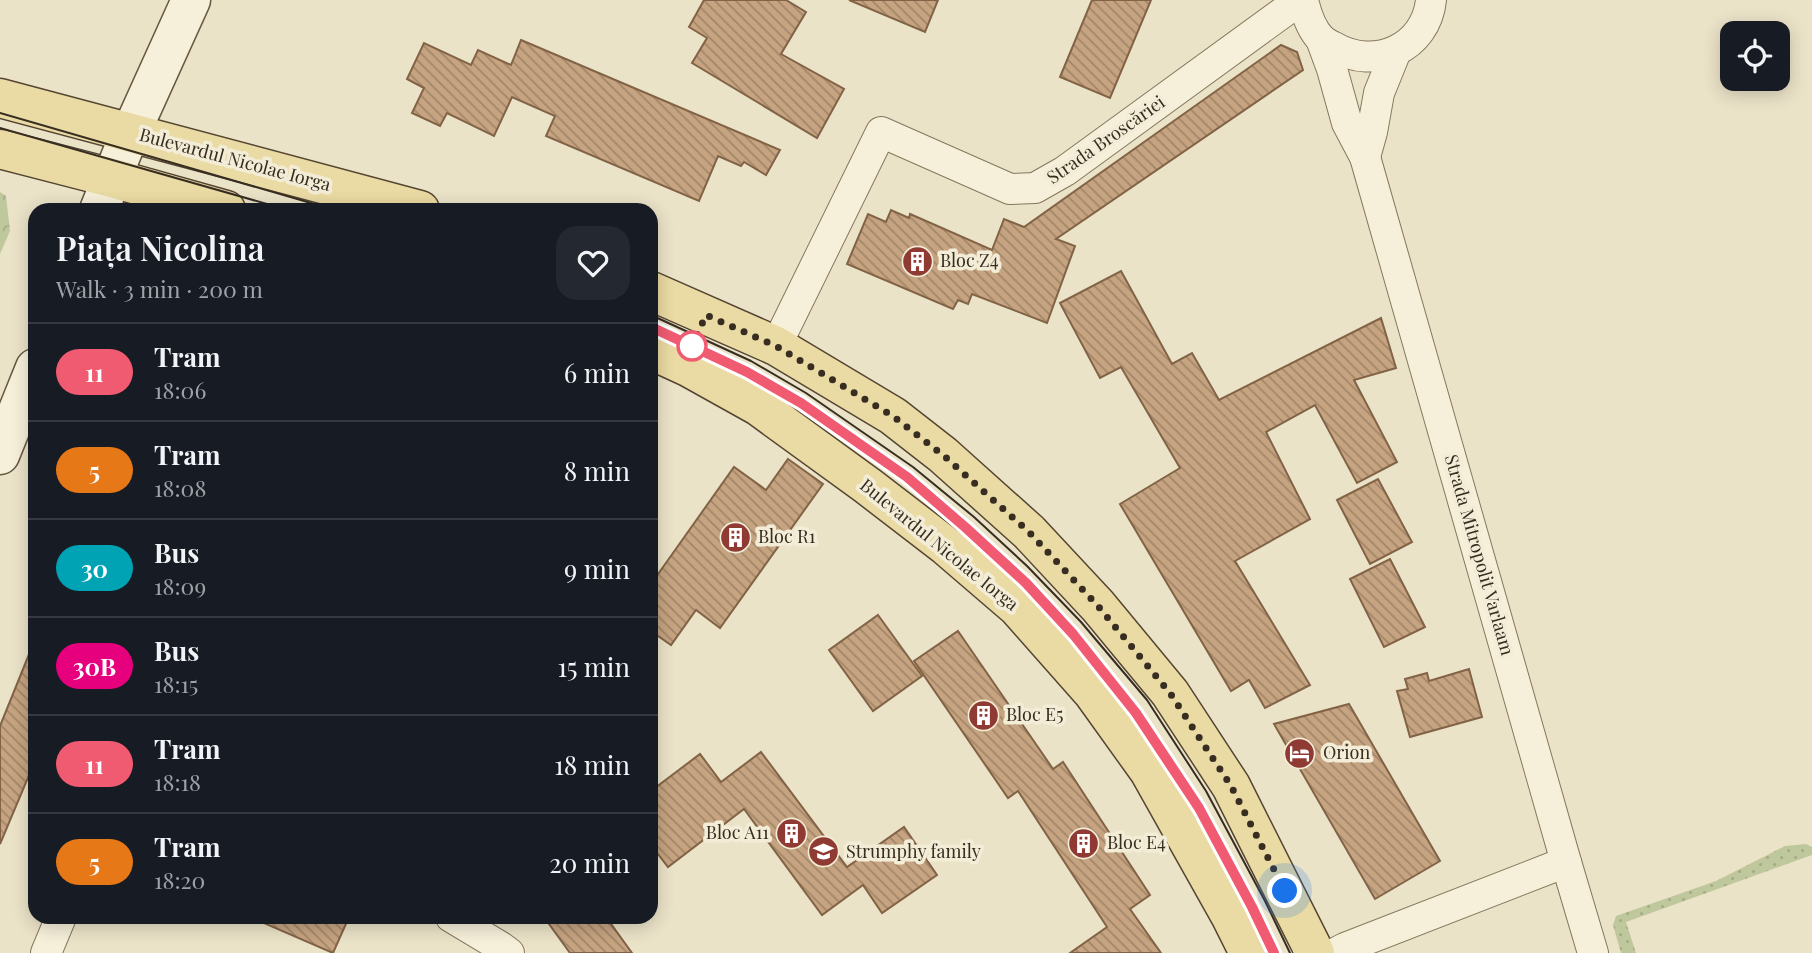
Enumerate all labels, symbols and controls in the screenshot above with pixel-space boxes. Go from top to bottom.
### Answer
map controls [1720,21,1790,91]
button: locate [1720,21,1790,91]
street label: Strada Broscăriei [1042,90,1169,189]
street label: Bulevardul Nicolae Iorga [137,122,334,196]
text: Piața Nicolina [56,225,265,269]
button: heart [556,226,630,300]
building icon: Bloc Z4 [900,244,934,278]
place label: Bloc Z4 [940,248,999,272]
text: Walk · 3 min · 200 m [56,273,263,304]
unlabelled marker [677,331,707,361]
text: Tram [154,339,221,374]
text: 6 min [564,355,630,390]
text: 11 [85,356,104,388]
text: 18:06 [154,374,206,405]
text: Tram [154,437,221,472]
street label: Strada Mitropolit Varlaam [1440,451,1520,658]
text: 8 min [564,453,630,488]
text: 5 [89,454,100,486]
text: 18:08 [154,472,206,503]
street label: Bulevardul Nicolae Iorga [855,473,1024,616]
building icon: Bloc R1 [718,520,752,554]
place label: Bloc R1 [758,524,816,548]
text: Bus [154,535,199,570]
text: 9 min [564,551,630,586]
text: 30 [81,552,108,584]
text: 18:09 [154,570,206,601]
text: Bus [154,633,199,668]
text: 15 min [558,649,630,684]
text: 30B [73,650,116,682]
text: 18:15 [154,668,198,699]
building icon: Bloc E5 [966,698,1000,732]
place label: Bloc E5 [1006,702,1064,726]
text: Tram [154,731,221,766]
hotel icon: Orion [1283,736,1317,770]
place label: Orion [1323,740,1370,764]
text: 18 min [554,747,630,782]
text: 11 [85,748,104,780]
text: 18:18 [154,766,201,797]
building icon: Bloc A11 [775,816,809,850]
place label: Bloc A11 [706,820,769,844]
building icon: Bloc E4 [1067,826,1101,860]
text: Tram [154,829,221,864]
place label: Bloc E4 [1107,830,1166,854]
school or university icon: Strumphy family [806,835,840,869]
place label: Strumphy family [846,839,981,863]
text: 20 min [549,845,630,880]
text: 5 [89,846,100,878]
text: 18:20 [154,864,205,895]
your location [1267,873,1302,908]

